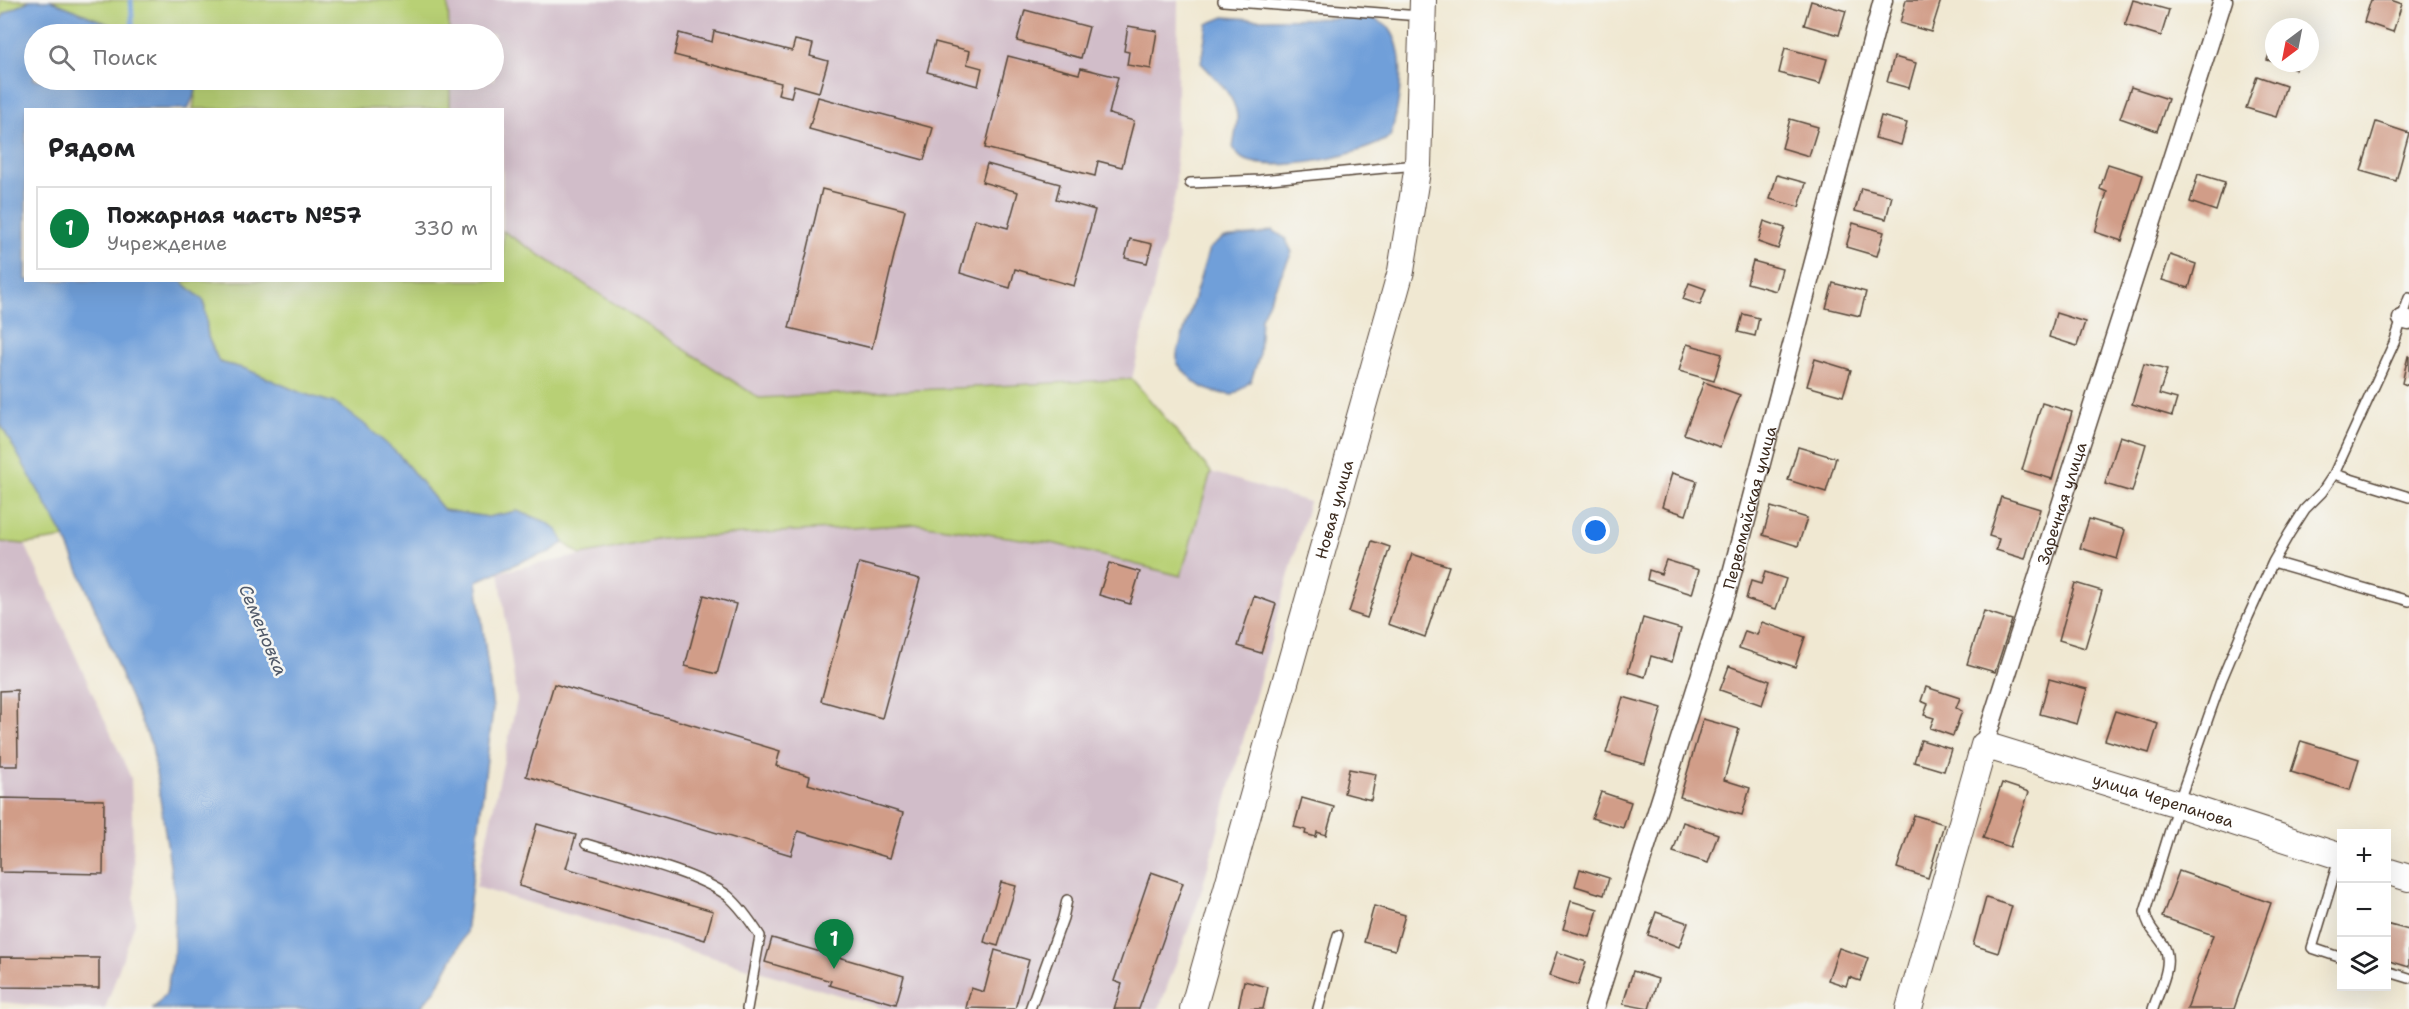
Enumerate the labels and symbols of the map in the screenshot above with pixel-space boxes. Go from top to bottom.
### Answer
north arrow [2265,18,2319,72]
street label: Первомайская улица [1718,424,1781,592]
street label: Заречная улица [2032,439,2091,567]
street label: Новая улица [1310,457,1358,562]
your location [1581,516,1610,545]
water label: Семеновка [233,581,293,679]
street label: улица Черепанова [2090,768,2237,832]
pin: 1 [814,920,854,969]

